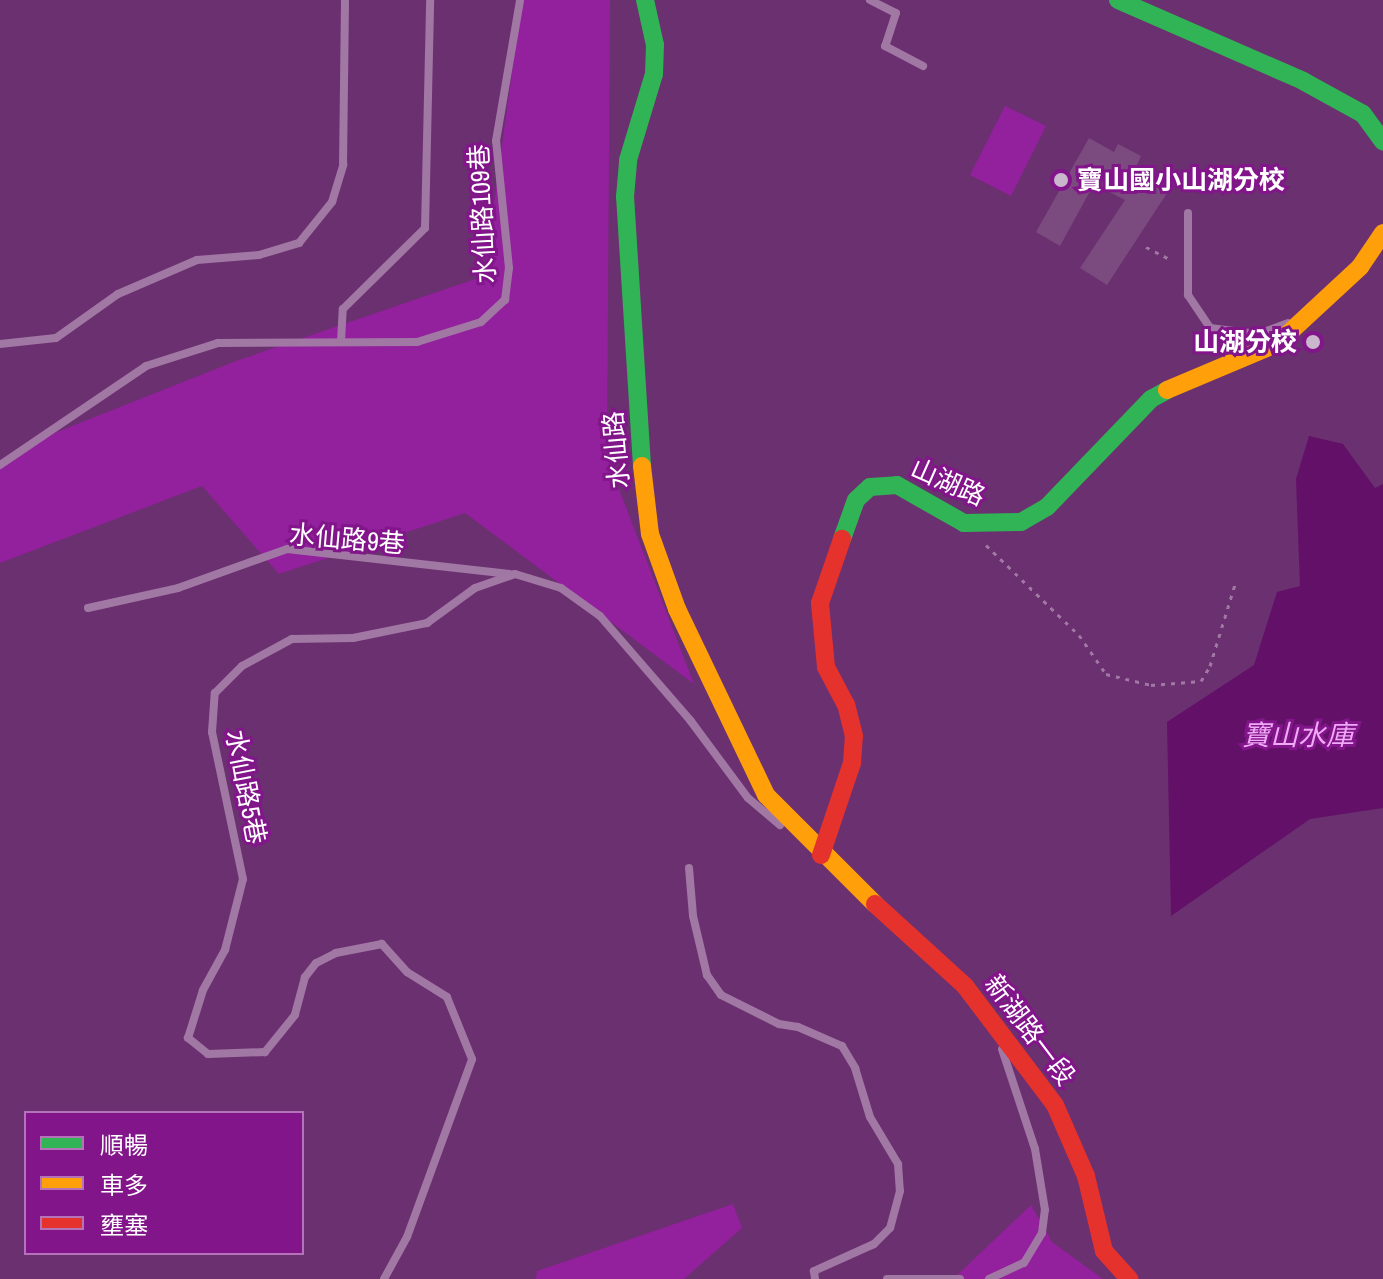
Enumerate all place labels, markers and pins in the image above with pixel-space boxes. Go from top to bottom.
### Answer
place label: 寶山國小山湖分校 [1077,164,1285,196]
marker: 寶山國小山湖分校 [1052,171,1070,189]
place label: 山湖分校 [1193,326,1297,358]
marker: 山湖分校 [1304,333,1322,351]

